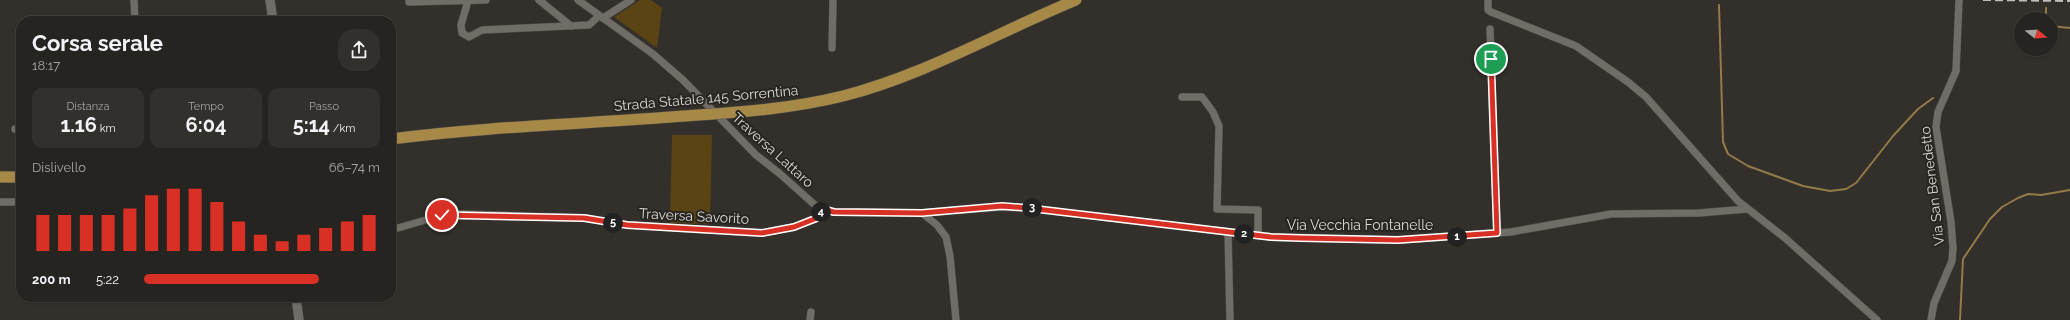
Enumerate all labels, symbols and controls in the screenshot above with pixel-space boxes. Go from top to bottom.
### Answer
north arrow [2014,12,2058,56]
map controls [2014,12,2058,56]
button: share [338,29,380,71]
text: Corsa serale [32,30,163,56]
pin [1474,42,1508,76]
icon: arrive [1480,48,1502,70]
text: 18:17 [32,58,60,73]
street label: Strada Statale 145 Sorrentina [613,82,799,114]
text: Distanza [66,100,110,113]
text: Tempo [188,100,224,113]
text: Passo [309,100,339,113]
street label: Traversa Lattaro [729,109,817,191]
text: 1.16 [60,113,97,137]
text: 6:04 [186,113,226,137]
text: 5:14 [293,113,330,137]
text: km [97,122,116,135]
text: /km [330,122,355,135]
street label: Via San Benedetto [1917,125,1947,247]
text: Dislivello [32,160,86,175]
text: 66–74 m [329,160,380,175]
pin [425,198,459,232]
pin: 3 [1022,198,1042,218]
text: 3 [1029,201,1035,214]
pin: 4 [811,202,831,222]
icon: check [431,204,453,226]
street label: Traversa Savorito [639,205,749,227]
text: 4 [818,205,824,218]
pin: 5 [603,213,623,233]
text: 5 [610,216,616,229]
street label: Via Vecchia Fontanelle [1287,217,1433,233]
pin: 2 [1234,224,1254,244]
text: 2 [1241,227,1247,240]
pin: 1 [1447,227,1467,247]
text: 1 [1454,230,1460,243]
text: 200 m [32,272,71,287]
text: 5:22 [96,272,119,287]

